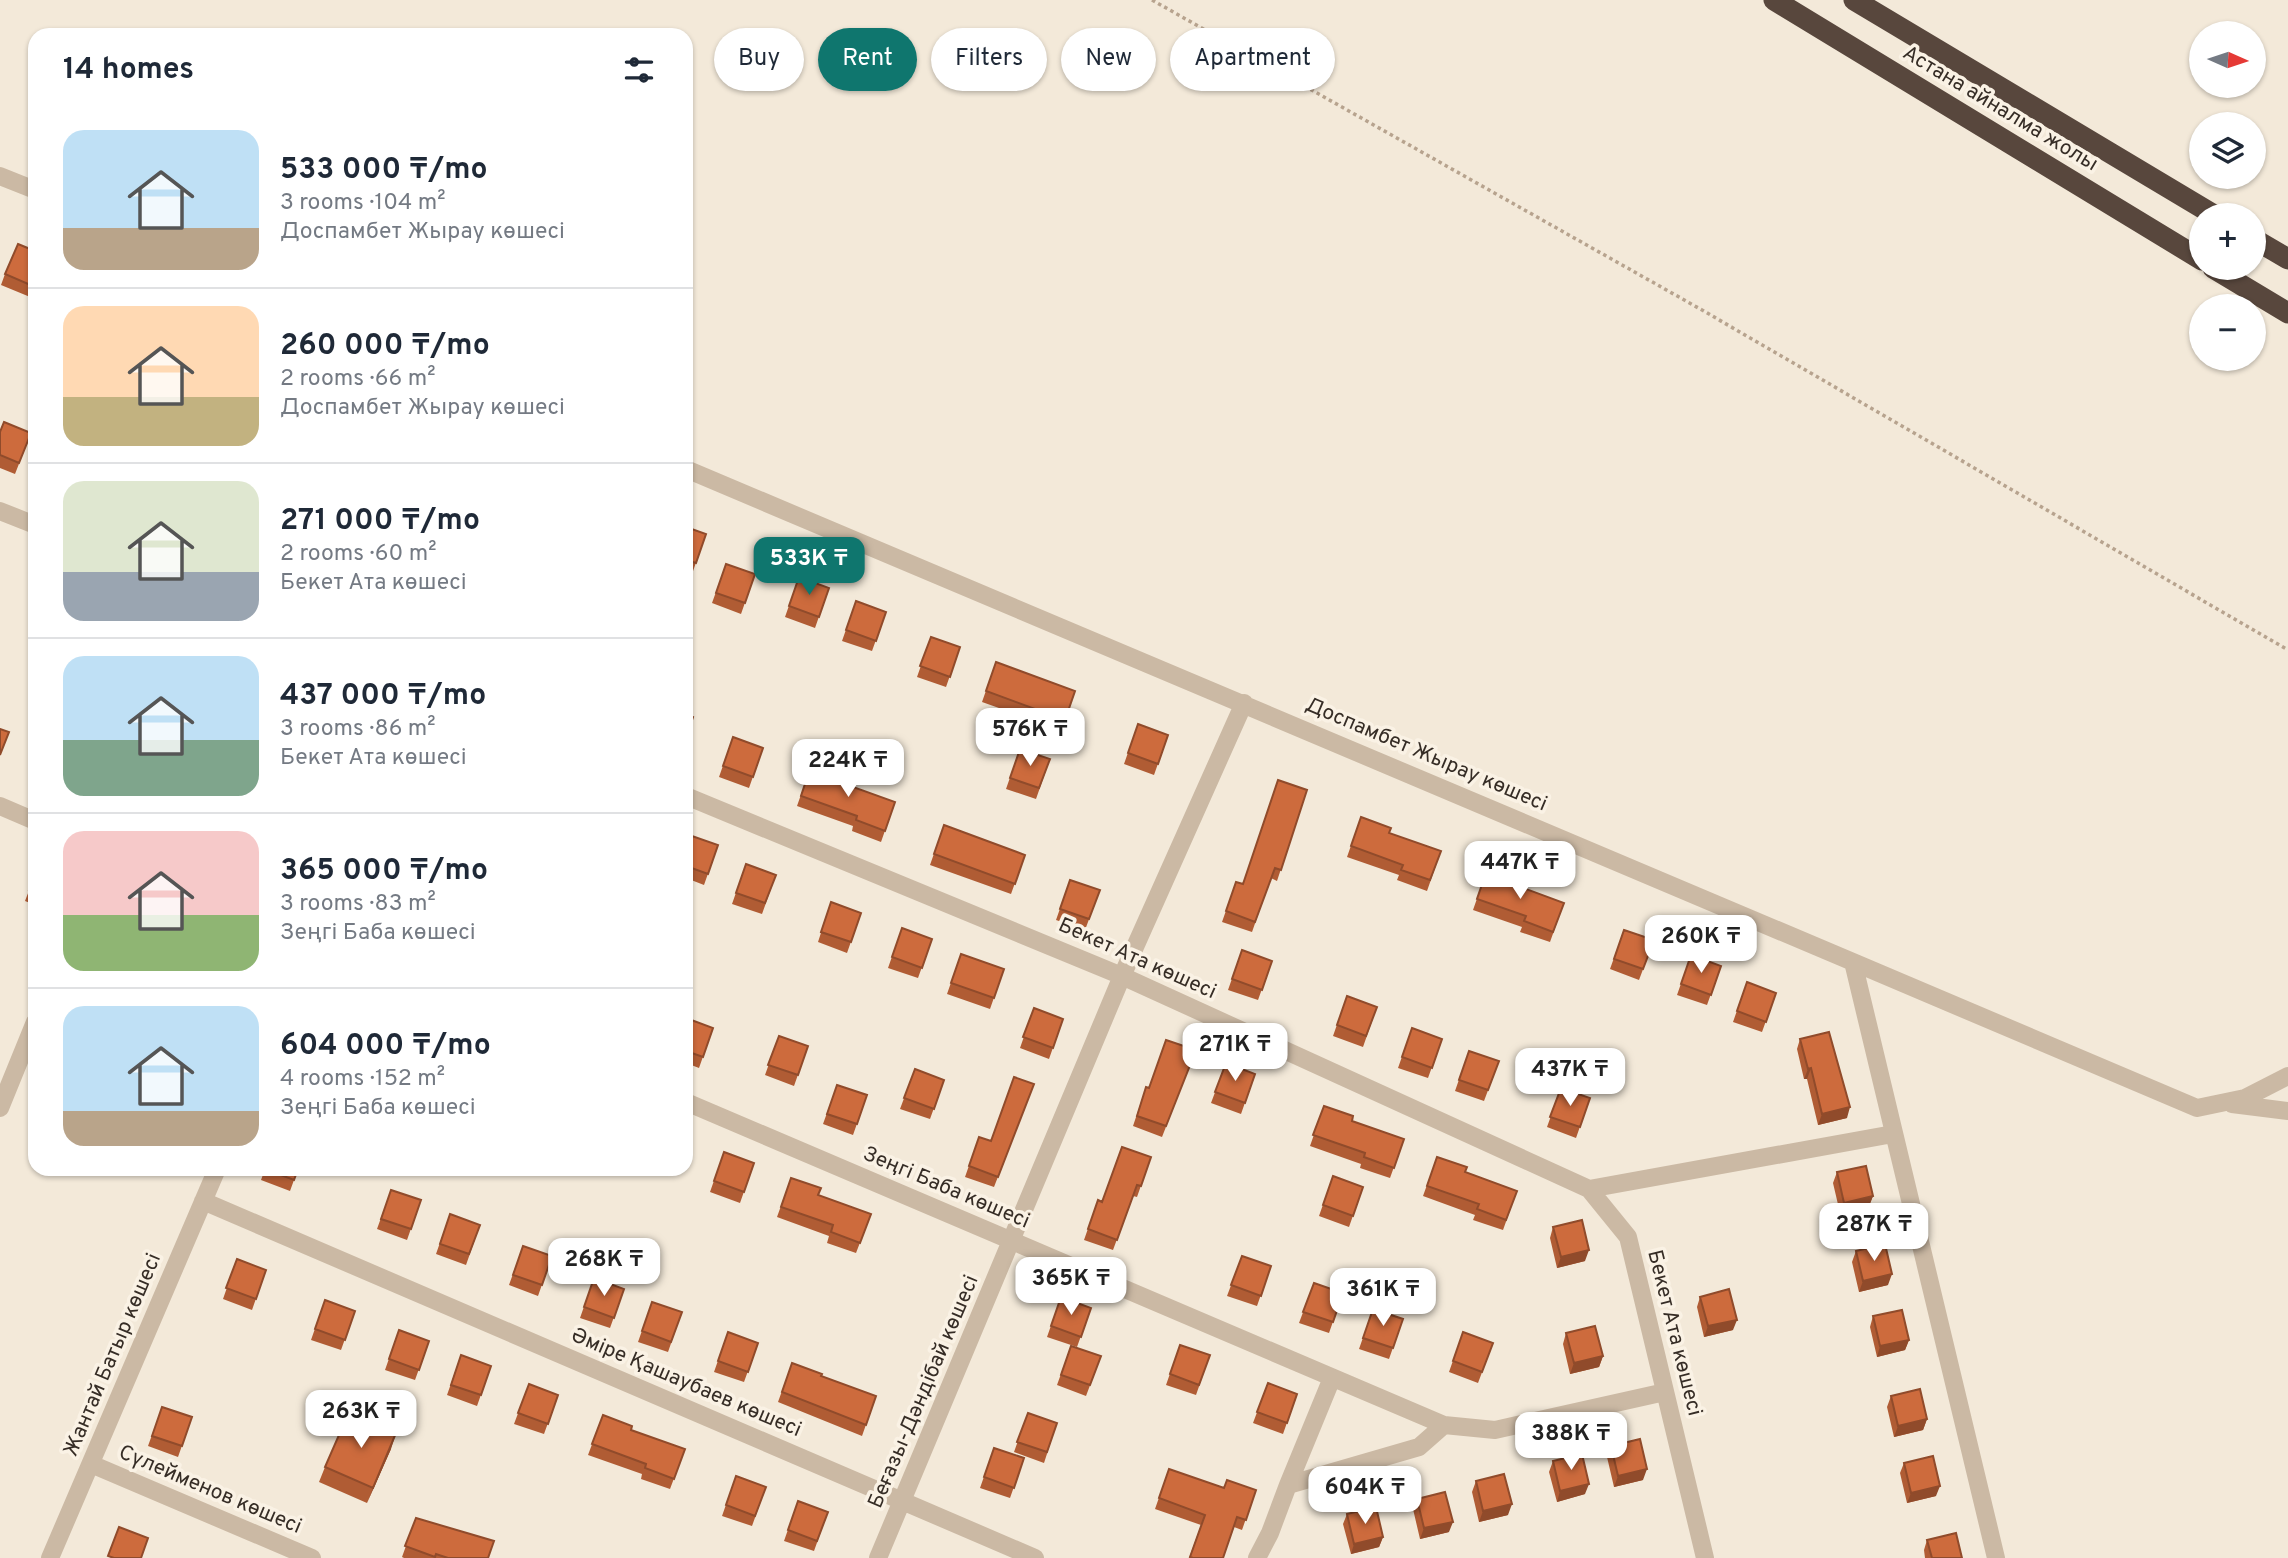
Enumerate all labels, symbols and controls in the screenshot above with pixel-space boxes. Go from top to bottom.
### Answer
north arrow [2189,21,2266,98]
map controls [2189,21,2266,371]
chip: Buy [714,28,804,91]
chip: Rent [818,28,917,91]
chip: Filters [931,28,1047,91]
chip: New [1061,28,1156,91]
chip: Apartment [1170,28,1335,91]
street label: Астана айналма жолы [1897,40,2103,178]
icon: filters [620,51,658,89]
text: 14 homes [63,52,194,89]
button: layers [2189,112,2266,189]
text: 533 000 ₸/mo [280,152,488,189]
icon: home [119,158,203,242]
text: 3 rooms · 104 m² [280,189,445,218]
button: + [2189,203,2266,280]
text: Доспамбет Жырау көшесі [280,218,565,247]
button: − [2189,294,2266,371]
text: 260 000 ₸/mo [280,328,490,365]
icon: home [119,334,203,418]
text: 2 rooms · 66 m² [280,365,436,394]
text: Доспамбет Жырау көшесі [280,394,565,423]
text: 271 000 ₸/mo [280,503,480,540]
icon: home [119,509,203,593]
pin: 533K ₸ [752,538,866,597]
text: 2 rooms · 60 m² [280,540,437,569]
text: 533K ₸ [770,545,848,574]
text: Бекет Ата көшесі [280,569,467,598]
text: 437 000 ₸/mo [280,678,486,715]
icon: home [119,684,203,768]
street label: Доспамбет Жырау көшесі [1301,692,1551,818]
pin: 576K ₸ [973,708,1087,768]
text: 3 rooms · 86 m² [280,715,436,744]
text: 576K ₸ [992,716,1068,745]
pin: 224K ₸ [791,740,905,799]
text: Бекет Ата көшесі [280,744,467,773]
text: 224K ₸ [808,747,888,776]
pin: 447K ₸ [1463,842,1577,901]
text: 447K ₸ [1480,849,1560,878]
text: 365 000 ₸/mo [280,853,488,890]
icon: home [119,859,203,943]
text: 3 rooms · 83 m² [280,890,436,919]
street label: Бекет Ата көшесі [1054,912,1220,1006]
pin: 260K ₸ [1644,916,1758,975]
text: Зеңгі Баба көшесі [280,919,476,948]
text: 260K ₸ [1661,923,1741,952]
pin: 271K ₸ [1178,1024,1292,1083]
text: 604 000 ₸/mo [280,1028,491,1065]
text: 271K ₸ [1199,1031,1271,1060]
icon: home [119,1034,203,1118]
pin: 437K ₸ [1513,1048,1627,1108]
text: 437K ₸ [1531,1056,1609,1085]
text: 4 rooms · 152 m² [280,1065,445,1094]
text: Зеңгі Баба көшесі [280,1094,476,1123]
street label: Зеңгі Баба көшесі [859,1141,1033,1235]
pin: 287K ₸ [1817,1204,1931,1263]
text: 287K ₸ [1835,1211,1913,1240]
pin: 268K ₸ [547,1238,661,1298]
text: 268K ₸ [564,1246,644,1275]
street label: Бекет Ата көшесі [1640,1247,1708,1419]
street label: Жантай Батыр көшесі [58,1249,168,1461]
pin: 365K ₸ [1014,1258,1128,1317]
text: 365K ₸ [1031,1265,1111,1294]
pin: 361K ₸ [1326,1268,1440,1328]
street label: Беғазы-Дәндібай көшесі [863,1271,985,1513]
text: 361K ₸ [1346,1276,1420,1305]
street label: Әміре Қашаубаев көшесі [567,1322,805,1444]
pin: 263K ₸ [304,1390,418,1450]
text: 263K ₸ [321,1398,401,1427]
pin: 388K ₸ [1514,1412,1628,1472]
text: 388K ₸ [1531,1420,1611,1449]
street label: Сүлейменов көшесі [114,1439,306,1541]
pin: 604K ₸ [1308,1466,1422,1526]
text: 604K ₸ [1324,1474,1406,1503]

